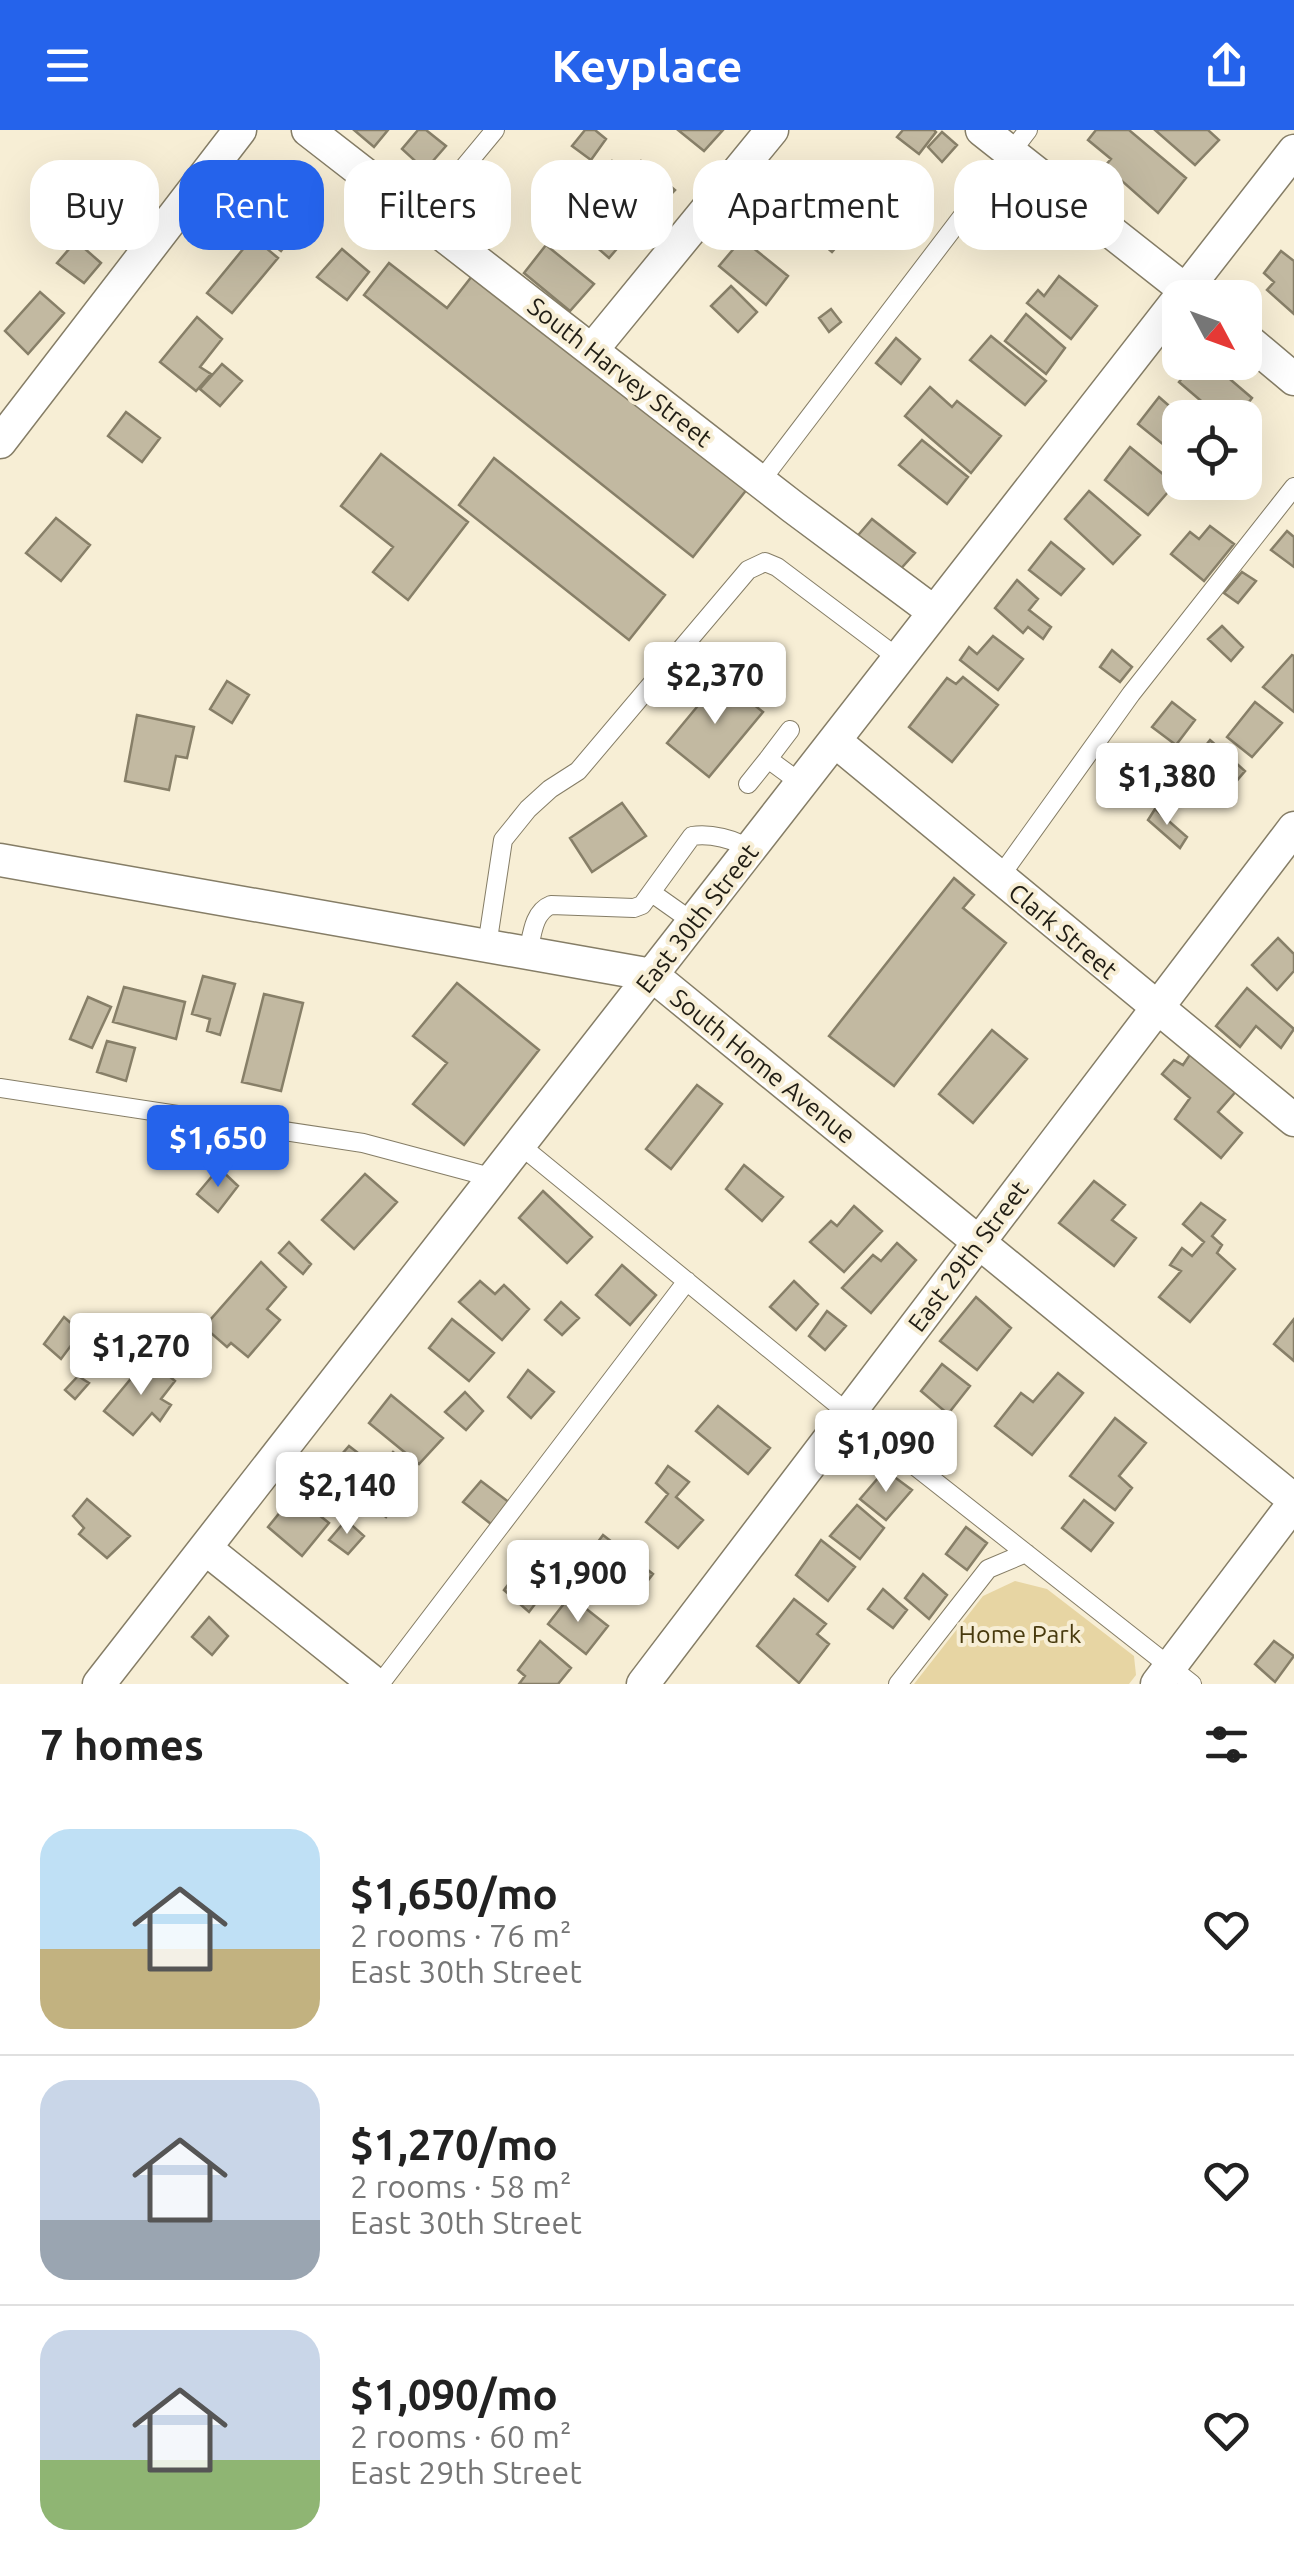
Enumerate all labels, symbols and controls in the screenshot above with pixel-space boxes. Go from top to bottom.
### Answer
icon: menu [40,38,95,93]
icon: share [1199,38,1254,93]
text: Keyplace [552,40,742,91]
chip: Buy [30,160,159,250]
chip: Rent [179,160,324,250]
chip: Filters [344,160,511,250]
chip: New [531,160,673,250]
chip: Apartment [693,160,934,250]
chip: House [954,160,1124,250]
north arrow [1162,280,1262,380]
map controls [1162,280,1262,500]
street label: South Harvey Street [522,292,718,453]
button: locate [1162,400,1262,500]
pin: $2,370 [634,642,796,727]
text: $2,370 [666,656,764,692]
pin: $1,380 [1086,743,1248,828]
text: $1,380 [1118,757,1216,793]
street label: East 30th Street [630,838,764,998]
street label: Clark Street [1003,878,1123,984]
street label: South Home Avenue [665,983,861,1149]
pin: $1,650 [137,1105,299,1190]
text: $1,650 [169,1119,267,1155]
street label: East 29th Street [902,1175,1034,1337]
pin: $1,270 [60,1313,222,1398]
text: $1,270 [92,1327,190,1363]
pin: $1,090 [805,1410,967,1495]
text: $1,090 [837,1424,935,1460]
pin: $2,140 [266,1452,428,1537]
text: $2,140 [298,1466,396,1502]
pin: $1,900 [497,1540,659,1625]
text: $1,900 [529,1554,627,1590]
park label: Home Park [959,1620,1082,1648]
icon: filters [1199,1717,1254,1772]
text: 7 homes [40,1721,204,1768]
icon: home [120,1869,240,1989]
text: $1,650/mo [350,1870,558,1917]
icon: heart [1199,1902,1254,1957]
text: 2 rooms · 76 m² [350,1917,571,1953]
text: East 30th Street [350,1953,582,1989]
icon: home [120,2120,240,2240]
text: $1,270/mo [350,2121,558,2168]
icon: heart [1199,2153,1254,2208]
text: 2 rooms · 58 m² [350,2168,571,2204]
text: East 30th Street [350,2204,582,2240]
icon: home [120,2370,240,2490]
text: $1,090/mo [350,2371,558,2418]
icon: heart [1199,2403,1254,2458]
text: 2 rooms · 60 m² [350,2418,571,2454]
text: East 29th Street [350,2454,582,2490]

